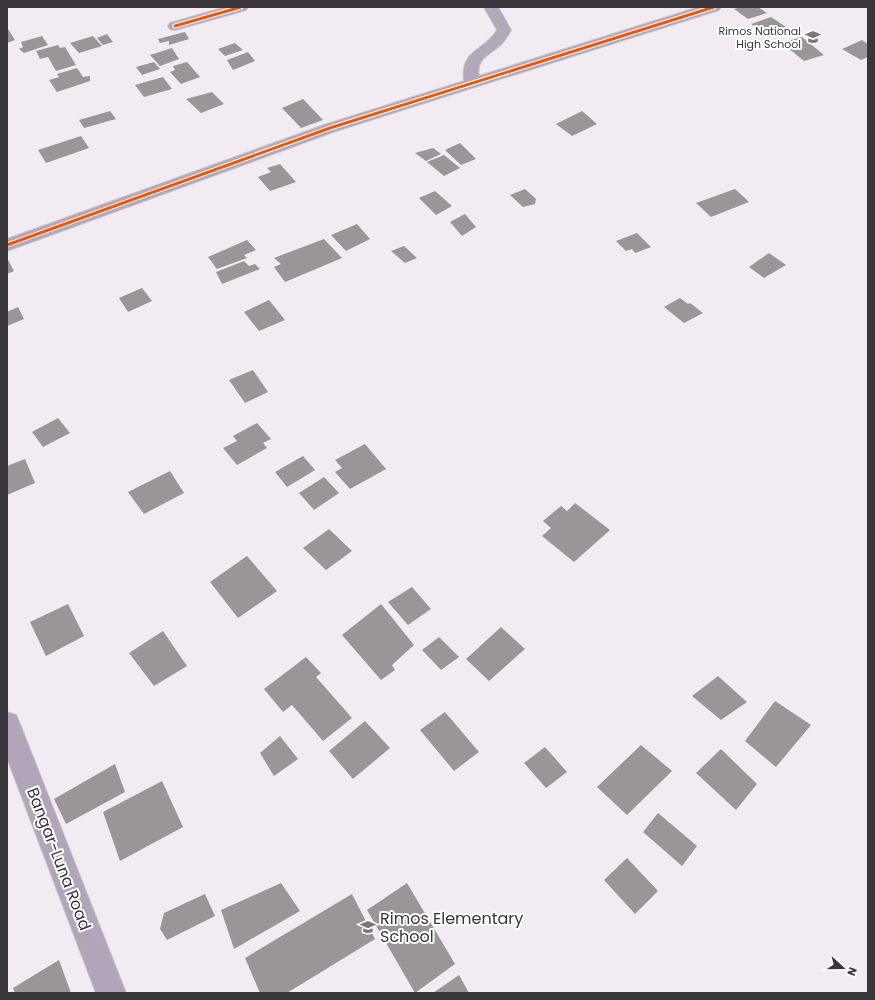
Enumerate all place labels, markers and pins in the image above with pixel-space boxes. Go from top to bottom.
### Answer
place label: Rimos National High School [718,23,801,52]
school or university icon: Rimos National High School [804,28,822,46]
place label: Rimos Elementary School [380,907,523,948]
school or university icon: Rimos Elementary School [359,918,377,936]

